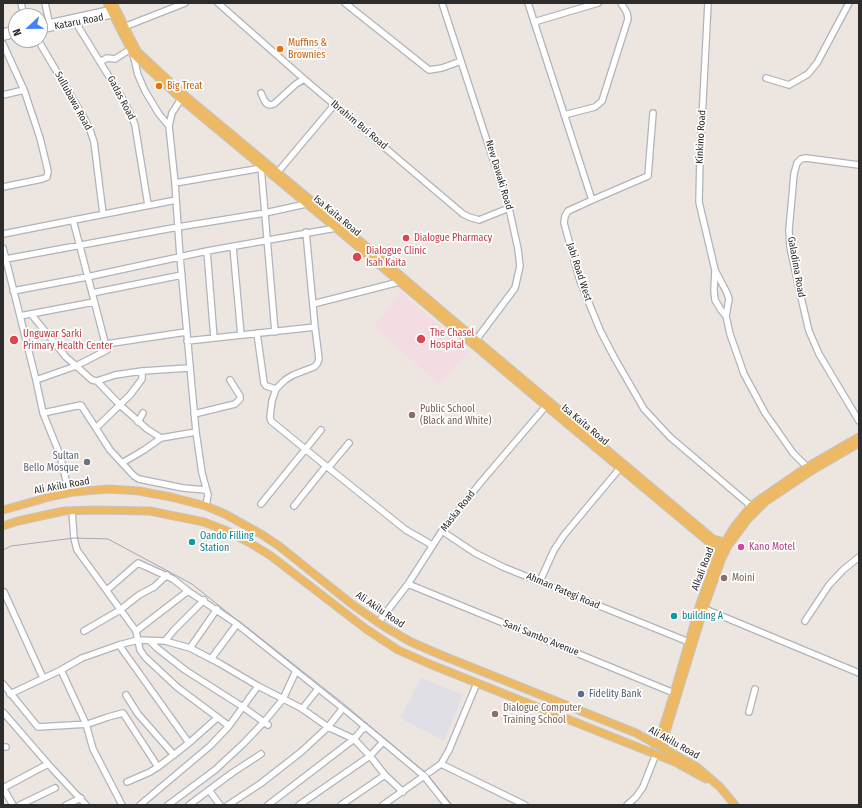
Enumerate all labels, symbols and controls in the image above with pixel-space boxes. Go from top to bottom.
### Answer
north arrow [8,8,48,48]
street label: Kataru Road [53,11,105,33]
text: N [10,27,25,38]
place label: Muffins & Brownies [288,37,327,60]
marker: Muffins & Brownies [275,44,285,54]
street label: Sullubawa Road [52,70,94,132]
street label: Gadas Road [104,74,138,122]
place label: Big Treat [167,80,203,92]
marker: Big Treat [154,81,164,91]
street label: Ibrahim Bui Road [328,98,390,152]
street label: Kinkino Road [694,110,708,164]
street label: New Dawaki Road [483,139,515,211]
street label: Isa Kaita Road [311,193,363,239]
place label: Dialogue Pharmacy [414,232,492,244]
marker: Dialogue Pharmacy [401,233,411,243]
street label: Galadima Road [785,236,807,298]
street label: Jabi Road West [564,241,594,303]
place label: Dialogue Clinic Isah Kaita [366,245,426,268]
marker: Dialogue Clinic Isah Kaita [351,251,363,263]
place label: The Chasel Hospital [430,327,474,350]
place label: Unguwar Sarki Primary Health Center [23,328,113,352]
marker: The Chasel Hospital [415,333,427,345]
marker: Unguwar Sarki Primary Health Center [8,334,20,346]
street label: Isa Kaita Road [559,402,611,448]
place label: Public School (Black and White) [420,403,491,426]
marker: Public School (Black and White) [407,410,417,420]
place label: Sultan Bello Mosque [24,450,79,474]
marker: Sultan Bello Mosque [82,457,92,467]
street label: Ali Akilu Road [33,475,91,497]
street label: Maska Road [438,488,478,534]
place label: Oando Filling Station [200,530,254,554]
marker: Oando Filling Station [187,537,197,547]
place label: Kano Motel [749,541,795,553]
marker: Kano Motel [736,542,746,552]
street label: Alkali Road [689,546,717,592]
street label: Ahman Pategi Road [524,570,602,612]
place label: Moini [732,572,755,584]
marker: Moini [719,573,729,583]
street label: Ali Akilu Road [353,589,407,631]
place label: building A [682,610,723,622]
marker: building A [669,611,679,621]
street label: Sani Sambo Avenue [501,617,581,659]
place label: Fidelity Bank [589,688,641,700]
marker: Fidelity Bank [576,689,586,699]
place label: Dialogue Computer Training School [503,702,581,726]
marker: Dialogue Computer Training School [490,709,500,719]
street label: Ali Akilu Road [647,724,701,762]

